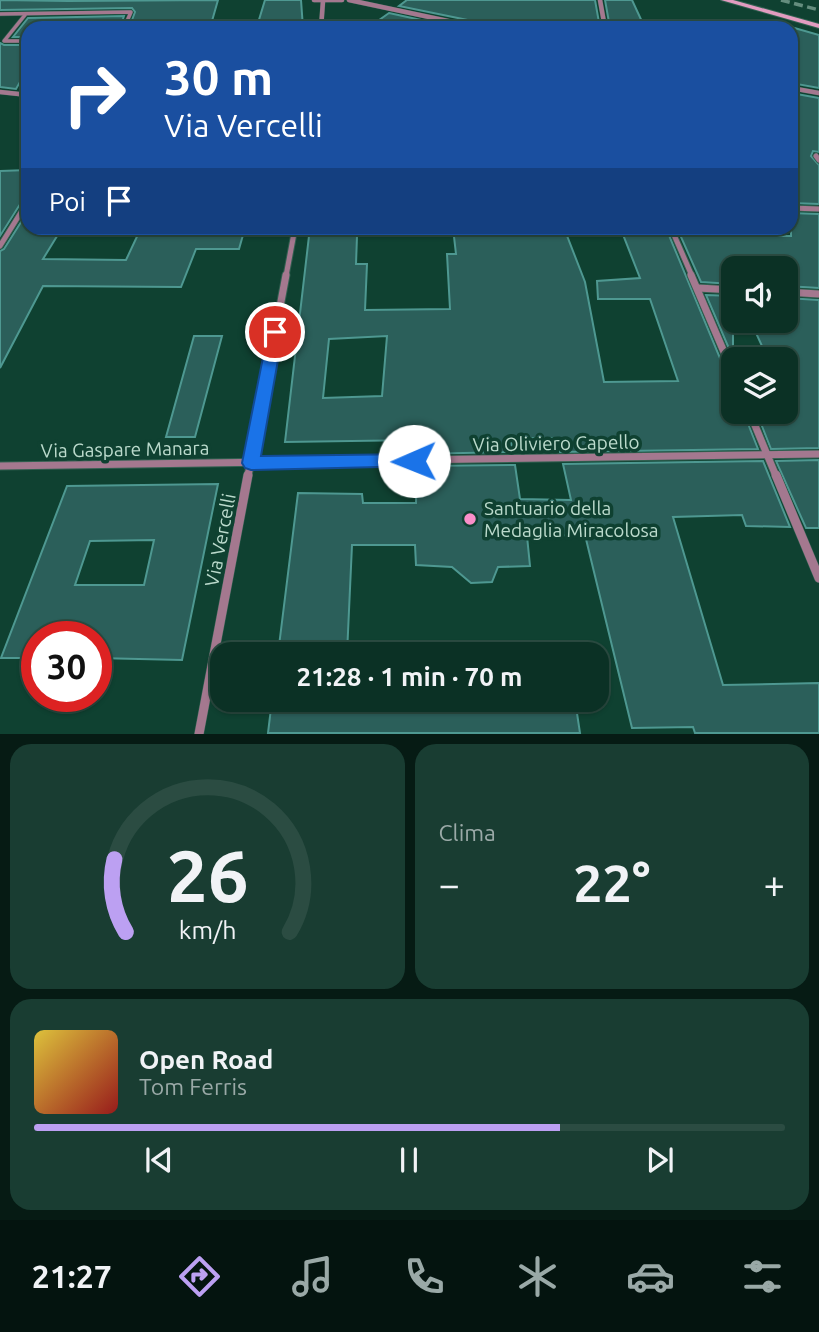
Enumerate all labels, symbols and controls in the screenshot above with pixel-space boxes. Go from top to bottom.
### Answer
icon: right [49,49,140,140]
text: 30 m [164,49,273,104]
text: Via Vercelli [164,107,323,143]
icon: arrive [100,182,138,220]
text: Poi [49,187,86,216]
map controls [721,256,798,424]
button: sound [721,256,798,333]
pin [245,302,305,362]
icon: arrive [256,313,294,351]
button: layers [721,347,798,424]
position arrow [377,424,451,498]
street label: Via Oliviero Capello [472,431,640,455]
street label: Via Gaspare Manara [40,437,210,461]
street label: Via Vercelli [200,492,240,588]
place label: Santuario della Medaglia Miracolosa [484,497,659,541]
marker: Santuario della Medaglia Miracolosa [462,511,478,527]
speed limit sign: 30 [21,621,112,712]
text: 21:28 · 1 min · 70 m [296,662,523,691]
text: Clima [439,820,496,845]
text: 26 [166,835,248,917]
text: 22° [573,854,650,912]
text: − [439,863,460,905]
text: + [764,863,785,905]
text: km/h [178,916,236,944]
text: Open Road [139,1045,273,1074]
text: Tom Ferris [139,1074,247,1099]
icon: previous [140,1141,178,1179]
icon: pause [390,1141,428,1179]
icon: next [641,1141,679,1179]
icon: directions [175,1252,224,1301]
icon: music [288,1252,337,1301]
icon: phone [400,1252,449,1301]
icon: climate [513,1252,562,1301]
icon: car [626,1252,675,1301]
icon: filters [738,1252,787,1301]
text: 21:27 [32,1258,112,1294]

